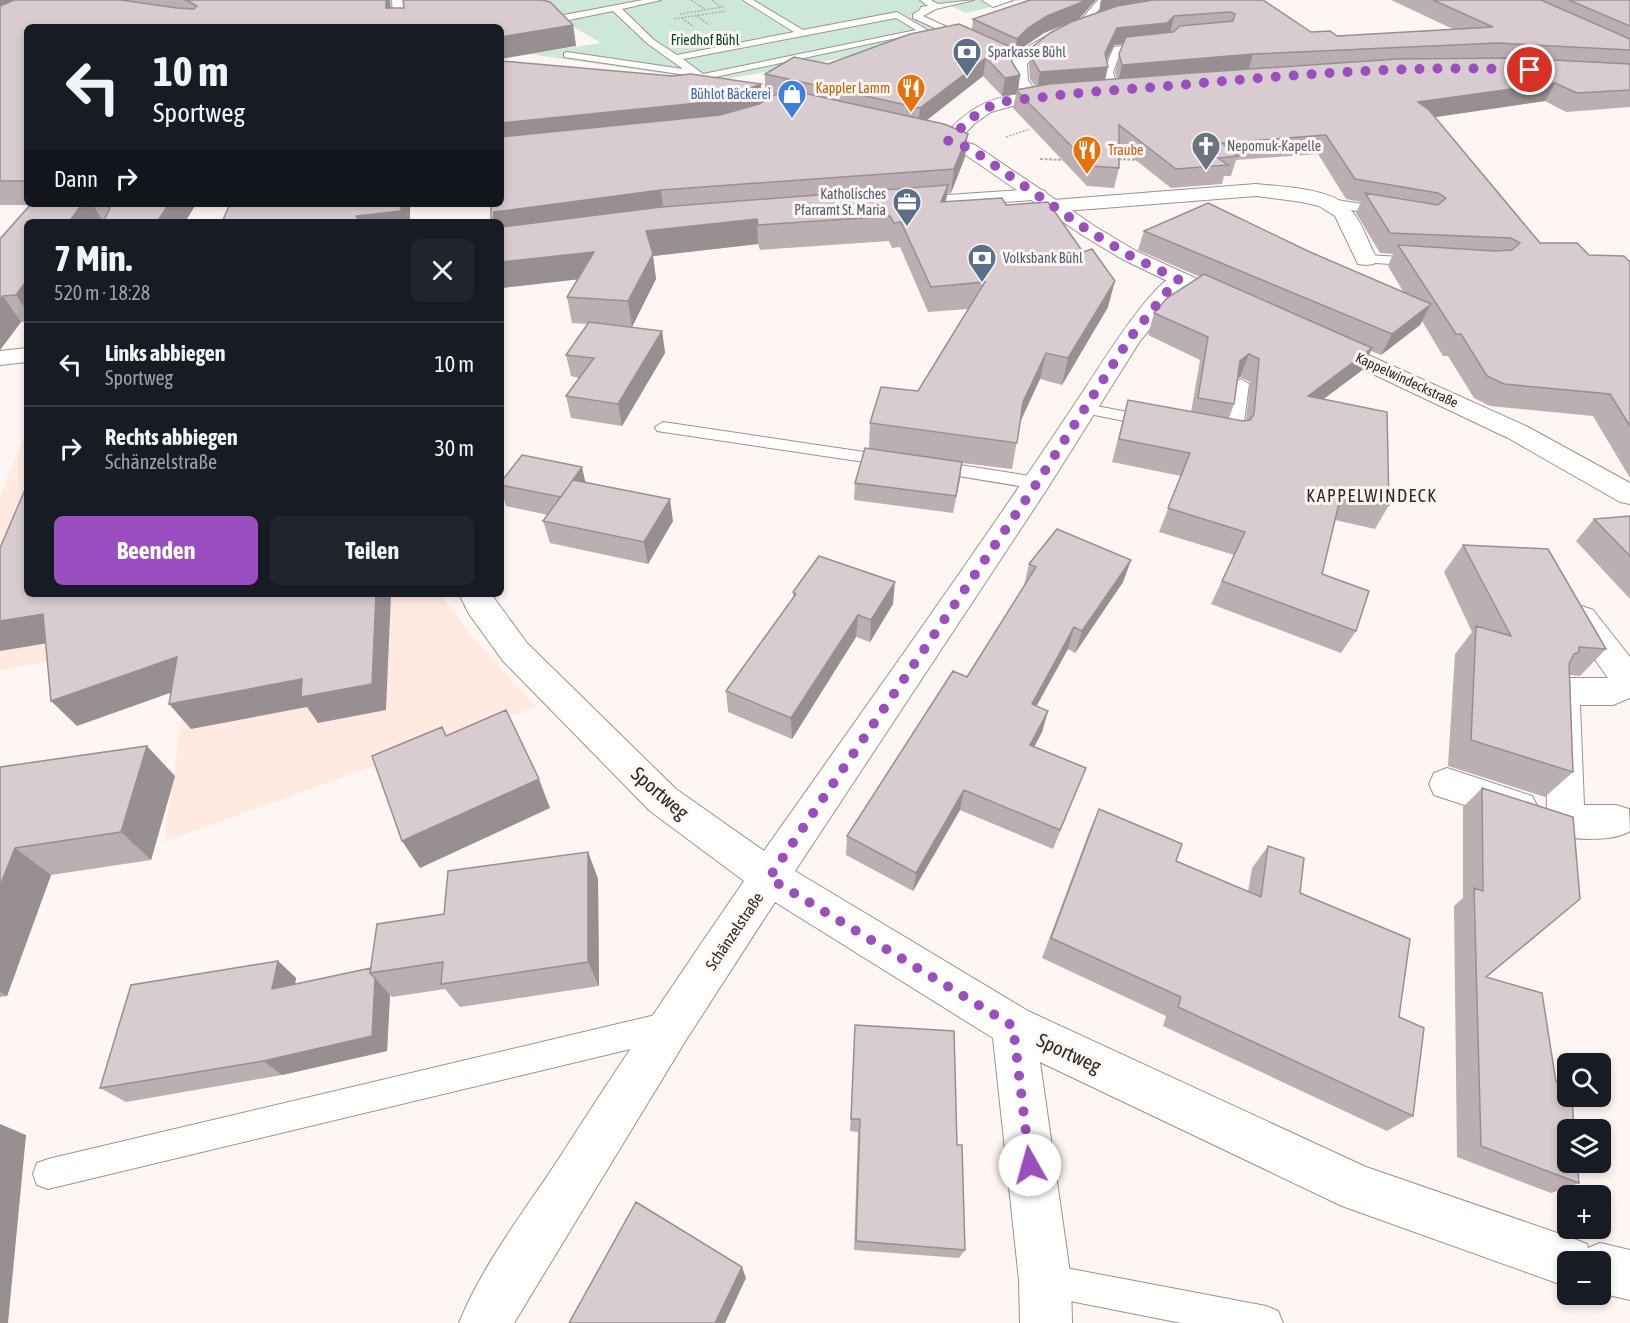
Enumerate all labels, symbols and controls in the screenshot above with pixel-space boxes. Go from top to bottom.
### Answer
park label: Friedhof Bühl [671,32,740,48]
bank icon: Sparkasse Bühl [951,36,983,78]
place label: Sparkasse Bühl [988,44,1066,60]
pin [1504,44,1555,95]
text: 10 m [153,47,228,95]
icon: left [54,48,132,126]
icon: arrive [1513,53,1546,86]
restaurant icon: Kappler Lamm [895,72,927,114]
shop icon: Bühlot Bäckerei [776,78,808,120]
place label: Kappler Lamm [816,80,890,96]
place label: Bühlot Bäckerei [690,86,771,102]
text: Sportweg [153,97,245,128]
church icon: Nepomuk-Kapelle [1190,130,1222,172]
restaurant icon: Traube [1071,134,1103,176]
place label: Nepomuk-Kapelle [1227,138,1321,154]
place label: Traube [1108,142,1143,158]
icon: right [110,162,143,195]
text: Dann [54,166,98,192]
place label: Katholisches Pfarramt St. Maria [794,186,886,218]
office icon: Katholisches Pfarramt St. Maria [891,186,923,228]
text: 7 Min. [54,237,132,279]
button: close [411,239,474,302]
bank icon: Volksbank Bühl [966,242,998,284]
place label: Volksbank Bühl [1003,250,1083,266]
text: 520 m · 18:28 [54,281,150,304]
text: Links abbiegen [105,340,226,366]
icon: left [54,348,87,381]
street label: Kappelwindeckstraße [1353,349,1461,411]
text: 10 m [434,351,474,377]
text: Sportweg [105,366,173,389]
text: Rechts abbiegen [105,424,238,450]
icon: right [54,432,87,465]
text: 30 m [434,435,474,461]
text: Schänzelstraße [105,450,217,473]
district label: KAPPELWINDECK [1306,485,1438,506]
button: Beenden [54,516,258,585]
button: Teilen [270,516,474,585]
street label: Sportweg [627,762,694,824]
street label: Schänzelstraße [701,889,767,973]
street label: Sportweg [1033,1028,1105,1078]
map controls [1557,1053,1611,1305]
button: search [1557,1053,1611,1107]
button: layers [1557,1119,1611,1173]
position arrow [998,1133,1062,1197]
button: + [1557,1185,1611,1239]
button: − [1557,1251,1611,1305]

